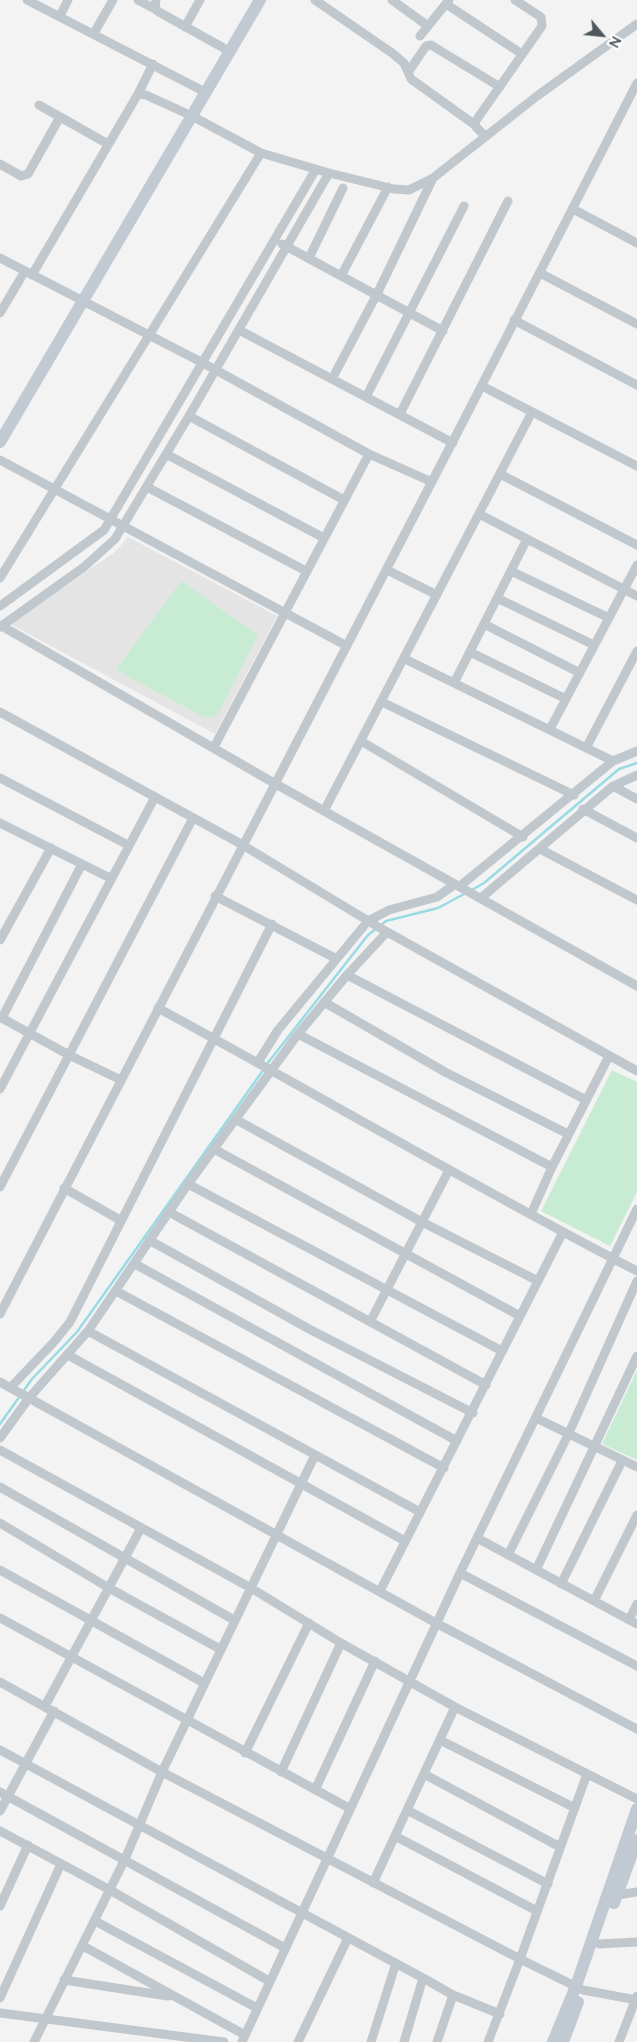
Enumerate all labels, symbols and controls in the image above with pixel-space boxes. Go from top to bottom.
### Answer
north arrow [577,10,627,60]
text: N [605,33,626,51]

